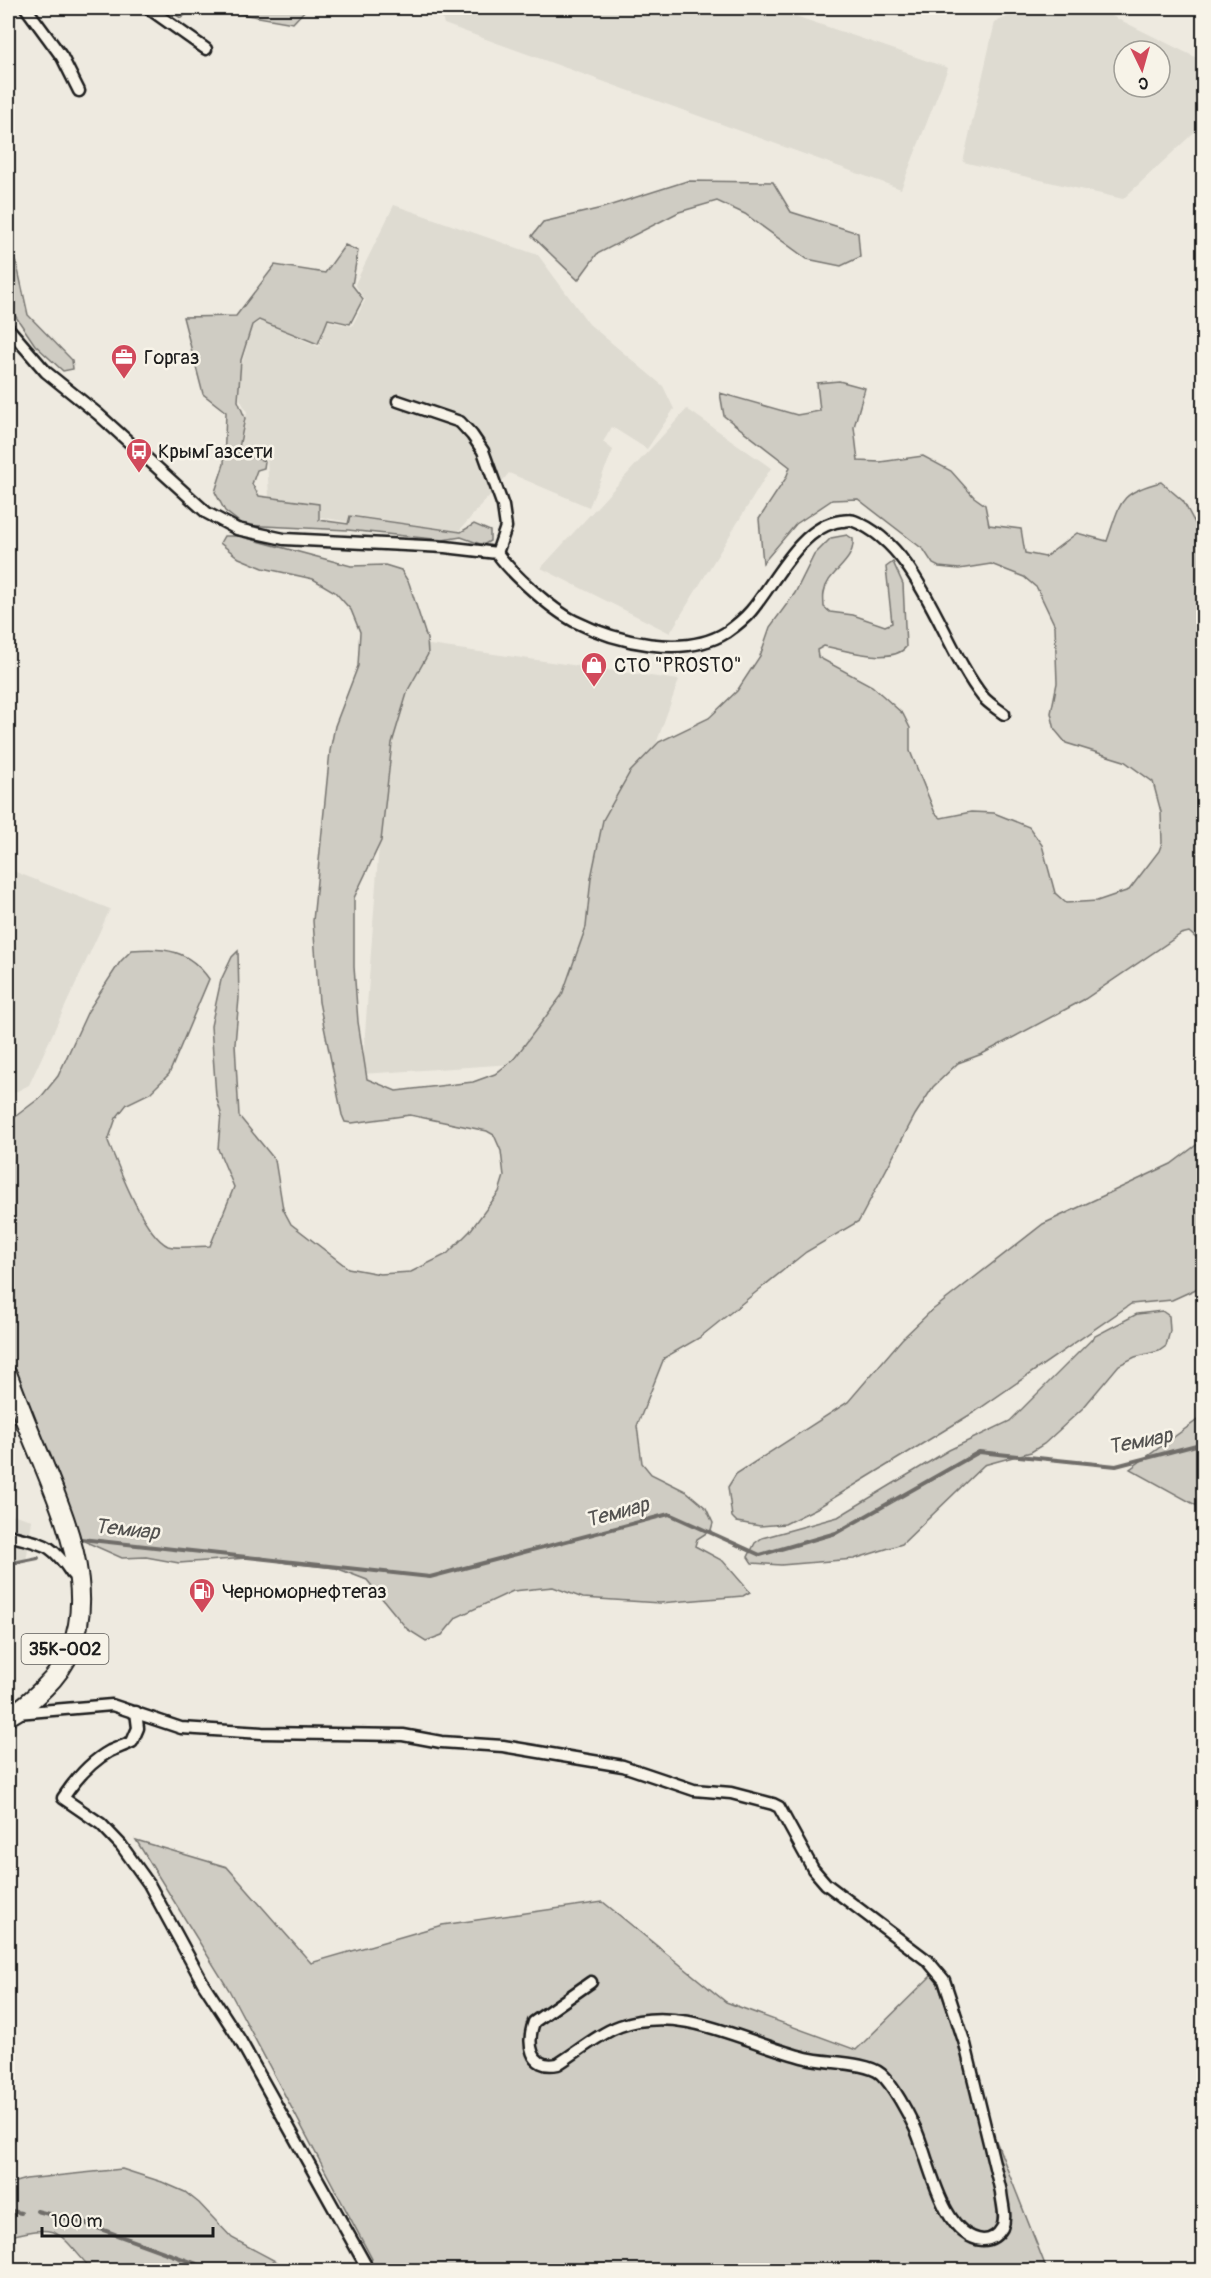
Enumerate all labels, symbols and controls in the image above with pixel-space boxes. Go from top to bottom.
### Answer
north arrow [1112,39,1172,99]
text: С [1137,73,1149,93]
office icon: Горгаз [109,342,139,380]
place label: Горгаз [144,345,200,370]
bus stop icon: КрымГазсети [124,436,154,474]
place label: КрымГазсети [158,439,273,464]
shop icon: СТО "PROSTO" [579,650,609,688]
place label: СТО "PROSTO" [614,653,742,678]
water label: Темиар [1106,1422,1176,1461]
water label: Темиар [582,1491,653,1534]
water label: Темиар [93,1513,162,1546]
fuel station icon: Черноморнефтегаз [187,1576,217,1614]
place label: Черноморнефтегаз [222,1579,387,1604]
road number: 35К-002 [22,1634,109,1664]
scale bar [42,2200,213,2238]
text: 100 m [51,2210,103,2233]

